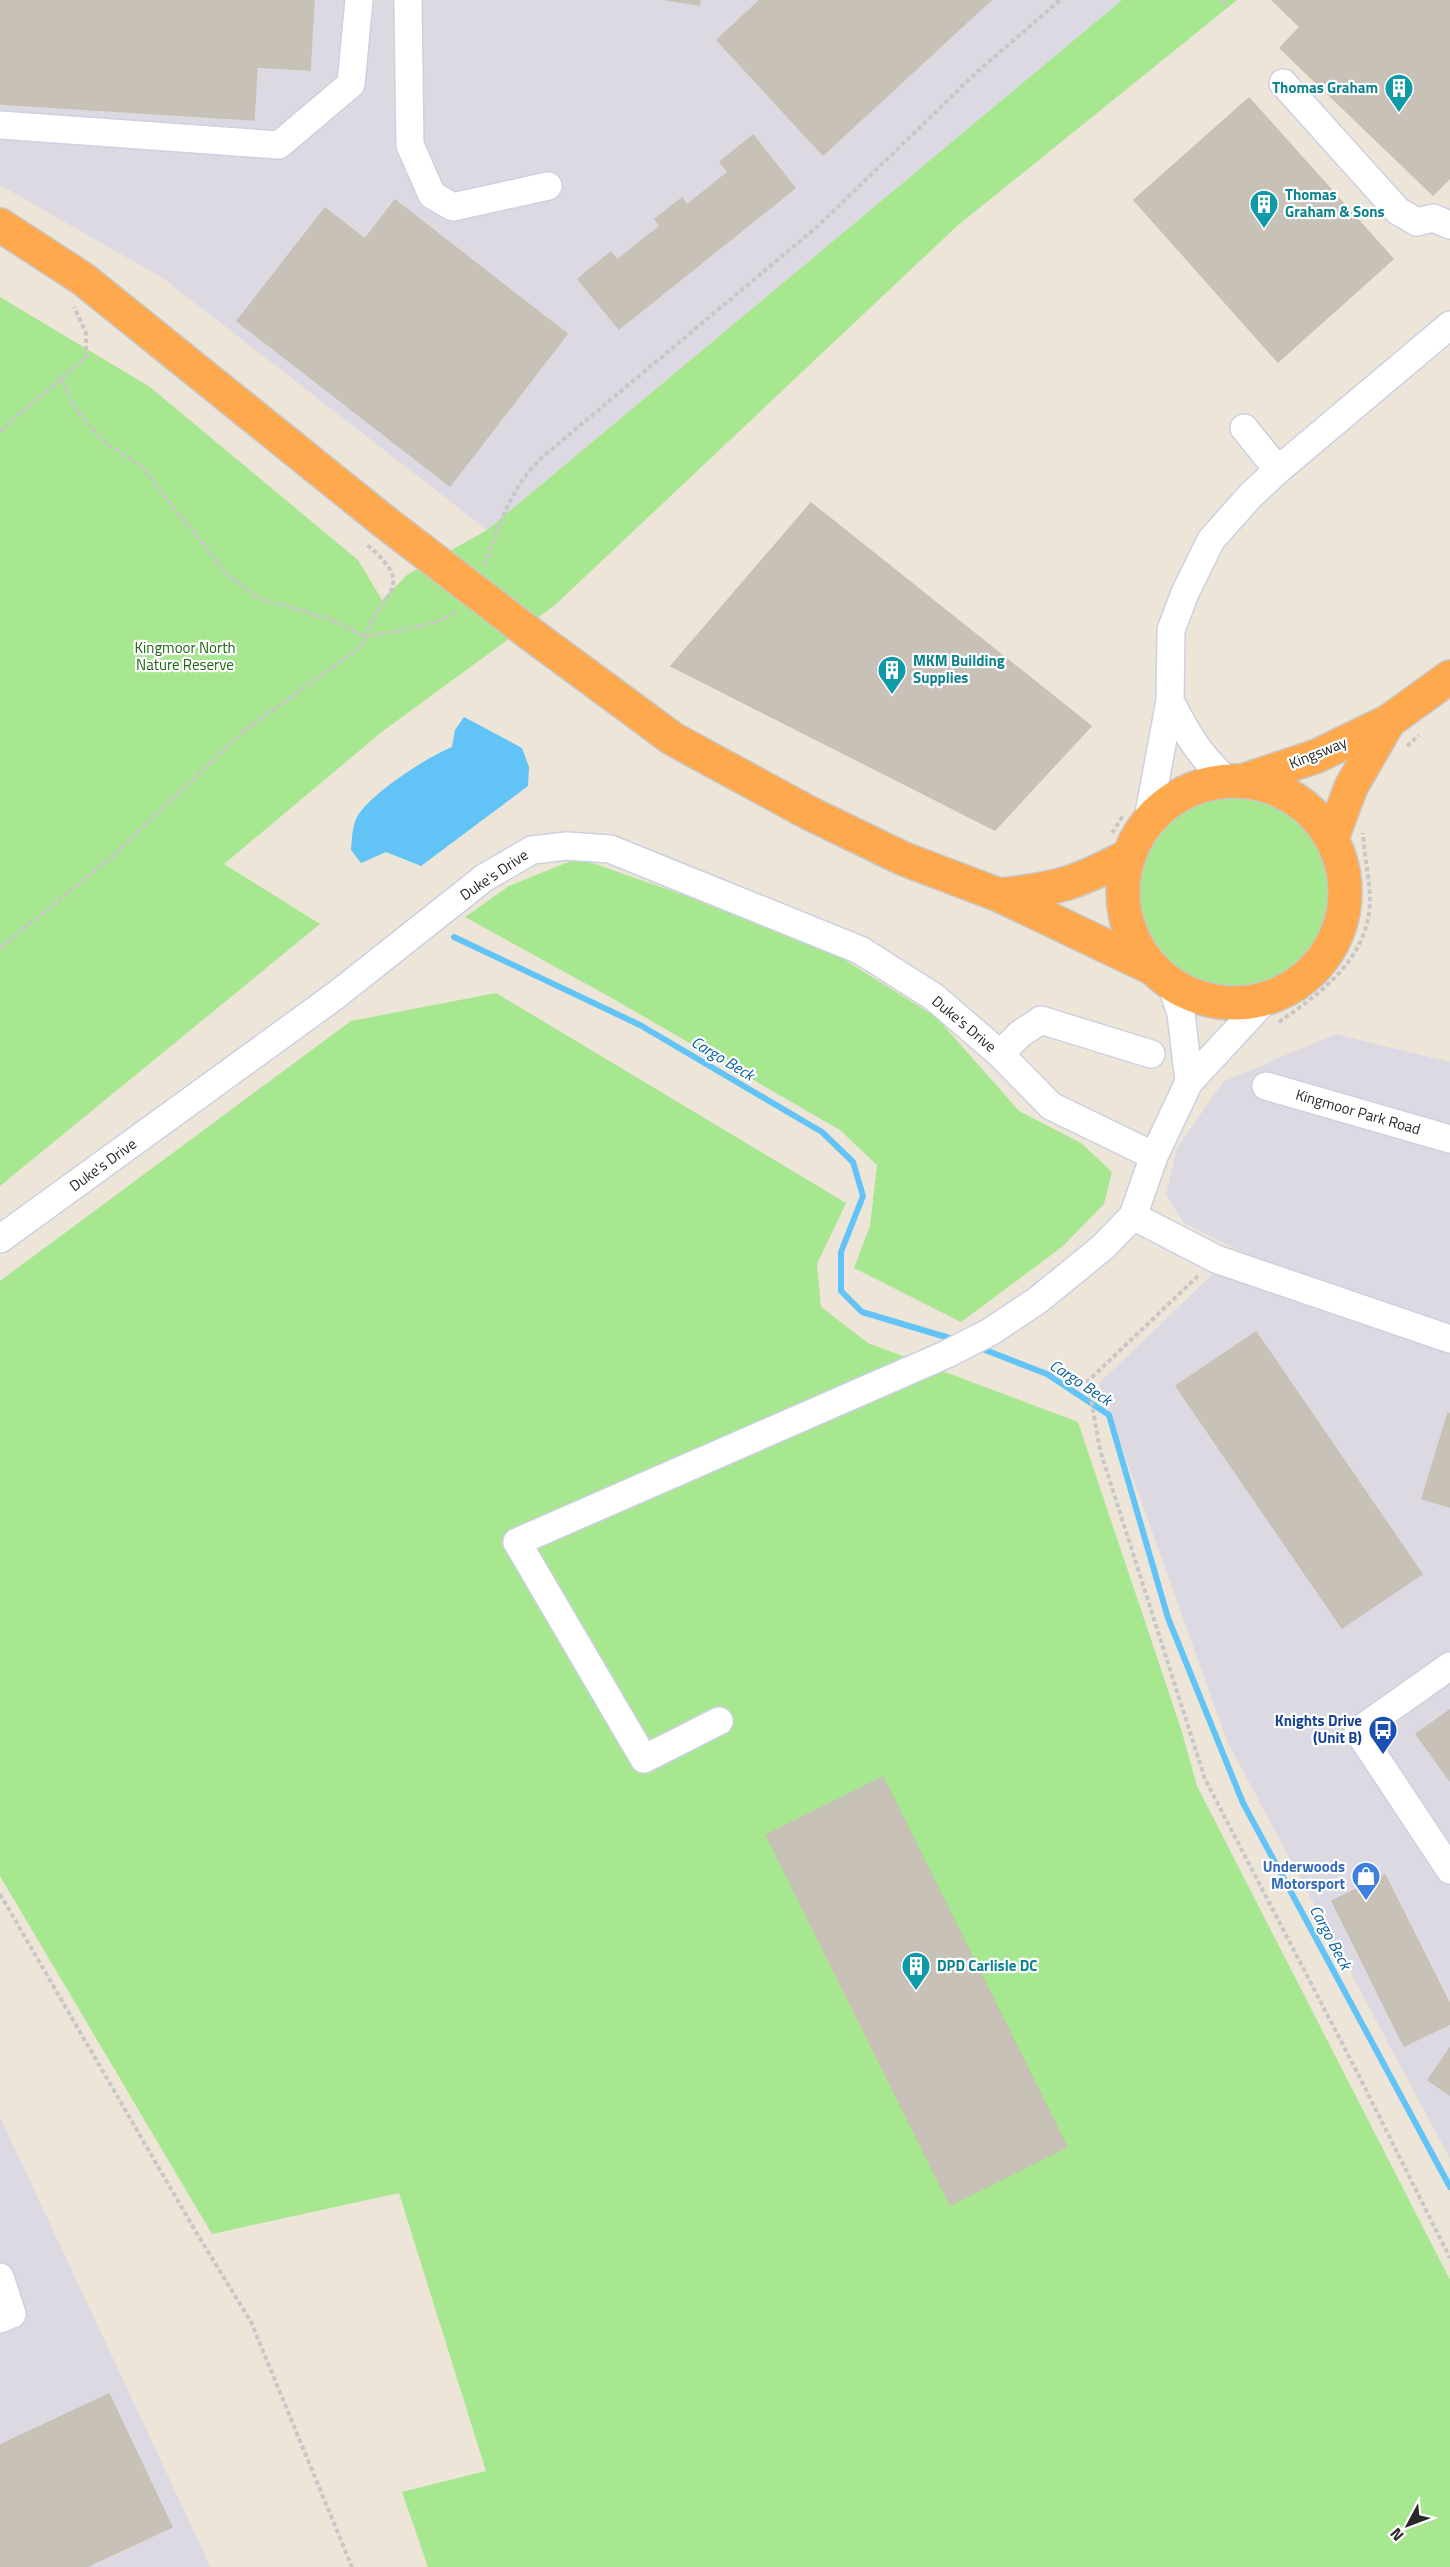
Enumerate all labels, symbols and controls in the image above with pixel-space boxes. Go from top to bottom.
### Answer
building icon: Thomas Graham [1383,72,1415,114]
place label: Thomas Graham [1272,76,1378,99]
place label: Thomas Graham & Sons [1285,183,1385,223]
building icon: Thomas Graham & Sons [1248,188,1280,230]
park label: Kingmoor North Nature Reserve [135,636,235,676]
place label: MKM Building Supplies [913,649,1005,689]
building icon: MKM Building Supplies [876,654,908,696]
street label: Kingsway [1285,731,1350,775]
street label: Duke's Drive [455,843,533,906]
street label: Duke's Drive [927,990,1002,1058]
water label: Cargo Beck [687,1030,761,1087]
street label: Kingmoor Park Road [1293,1083,1423,1140]
street label: Duke's Drive [64,1132,141,1197]
water label: Cargo Beck [1045,1353,1118,1412]
place label: Knights Drive (Unit B) [1275,1709,1362,1749]
bus stop icon: Knights Drive (Unit B) [1367,1714,1399,1756]
place label: Underwoods Motorsport [1263,1855,1346,1895]
shop icon: Underwoods Motorsport [1350,1860,1382,1902]
water label: Cargo Beck [1304,1900,1359,1975]
building icon: DPD Carlisle DC [900,1950,932,1992]
place label: DPD Carlisle DC [937,1954,1037,1977]
north arrow [1378,2495,1438,2555]
text: N [1384,2523,1409,2547]

